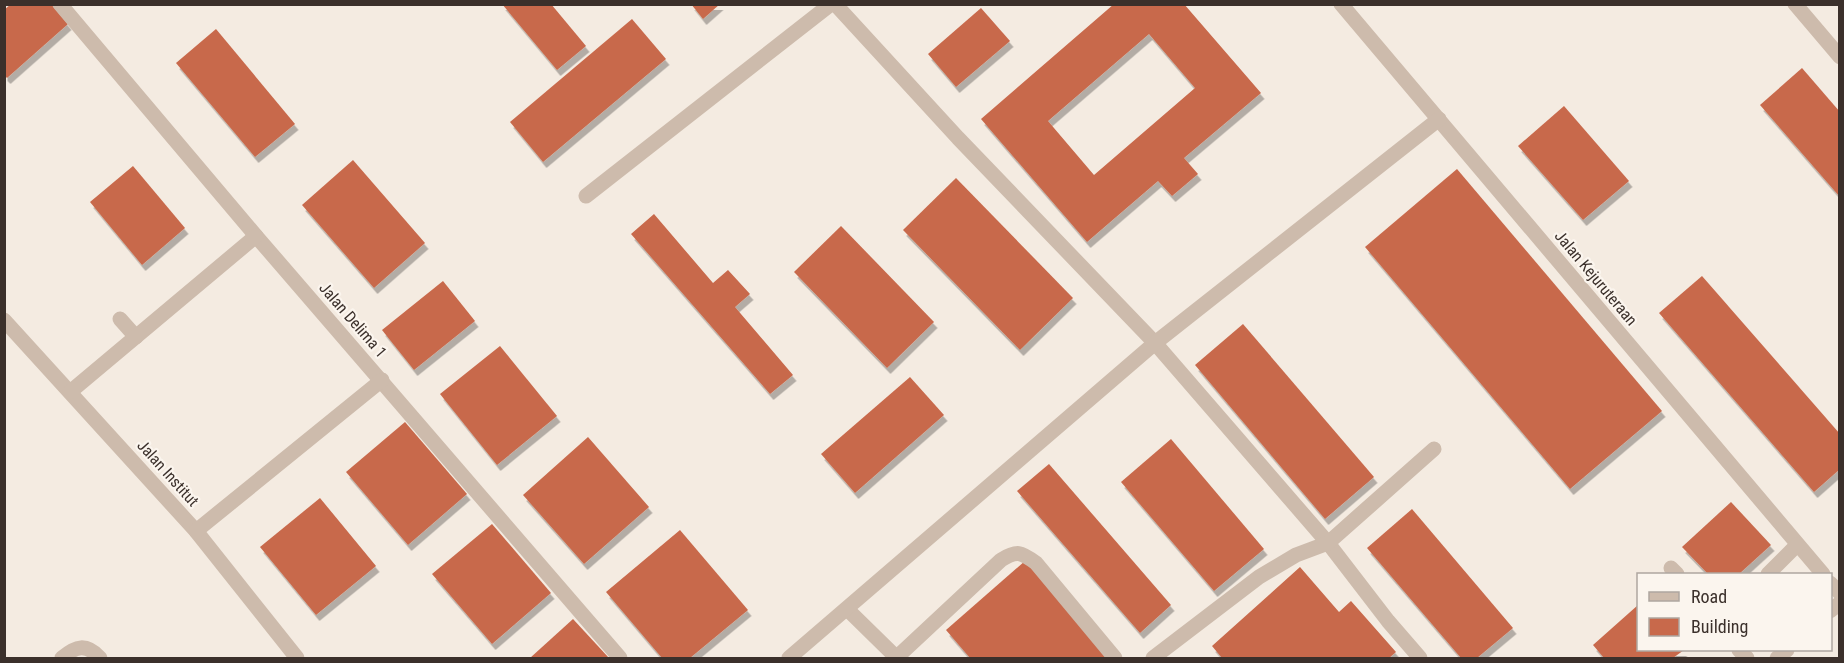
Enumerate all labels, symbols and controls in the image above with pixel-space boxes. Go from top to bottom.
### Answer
street label: Jalan Kejuruteraan [1551,227,1641,329]
street label: Jalan Delima 1 [315,279,391,361]
street label: Jalan Institut [133,436,203,510]
legend [1637,573,1832,651]
text: Road [1691,586,1727,607]
text: Building [1691,616,1748,637]

